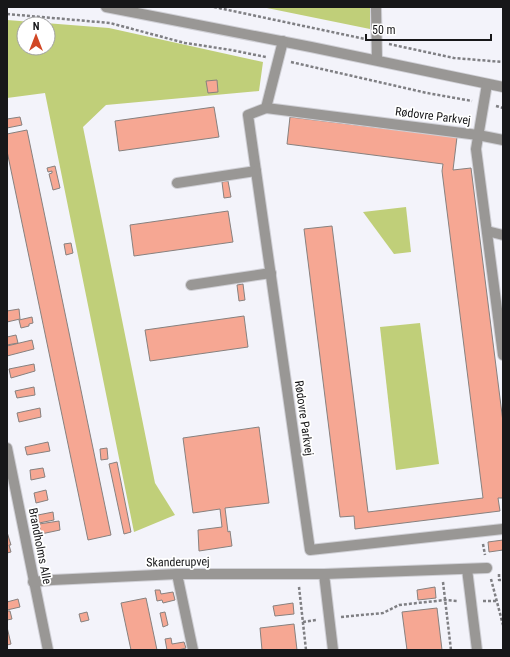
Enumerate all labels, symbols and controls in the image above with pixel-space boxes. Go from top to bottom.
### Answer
north arrow [16,16,56,56]
scale bar [366,16,491,42]
text: N [33,20,40,33]
text: 50 m [372,23,396,37]
street label: Rødovre Parkvej [394,104,472,128]
street label: Rødovre Parkvej [292,379,316,457]
street label: Brandholms Alle [26,507,54,586]
street label: Skanderupvej [146,554,210,570]

